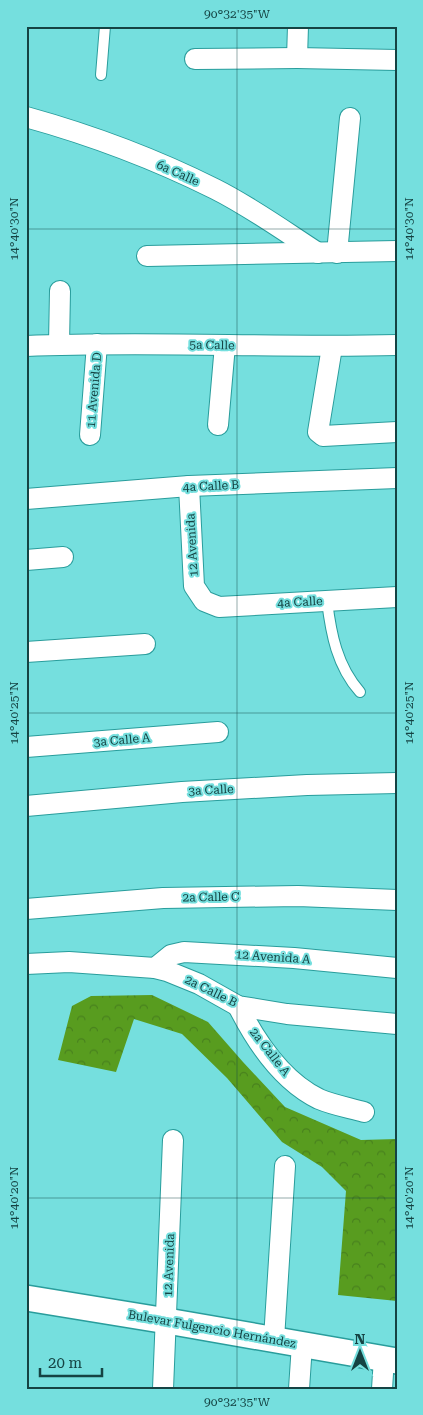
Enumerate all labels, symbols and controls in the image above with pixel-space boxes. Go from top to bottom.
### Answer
text: 90°32'35"W [204,7,271,21]
street label: 6a Calle [154,157,202,189]
text: 14°40'30"N [7,197,21,261]
text: 14°40'30"N [402,197,416,261]
street label: 5a Calle [189,338,235,352]
street label: 11 Avenida D [84,352,104,428]
street label: 4a Calle B [182,478,240,494]
street label: 12 Avenida [183,512,201,577]
street label: 4a Calle [277,594,323,610]
text: 14°40'25"N [7,681,21,745]
text: 14°40'25"N [402,681,416,745]
street label: 3a Calle A [93,730,152,749]
street label: 3a Calle [188,782,234,798]
street label: 2a Calle C [182,889,240,904]
street label: 12 Avenida A [235,947,311,967]
street label: 2a Calle B [183,972,239,1010]
street label: 2a Calle A [247,1025,293,1079]
text: 14°40'20"N [7,1166,21,1230]
text: 14°40'20"N [402,1166,416,1230]
street label: 12 Avenida [161,1233,177,1297]
street label: Bulevar Fulgencio Hernández [127,1307,297,1351]
north arrow [336,1328,386,1378]
text: N [355,1331,366,1347]
scale bar [40,1345,102,1377]
text: 20 m [48,1354,83,1372]
text: 90°32'35"W [204,1395,271,1409]

